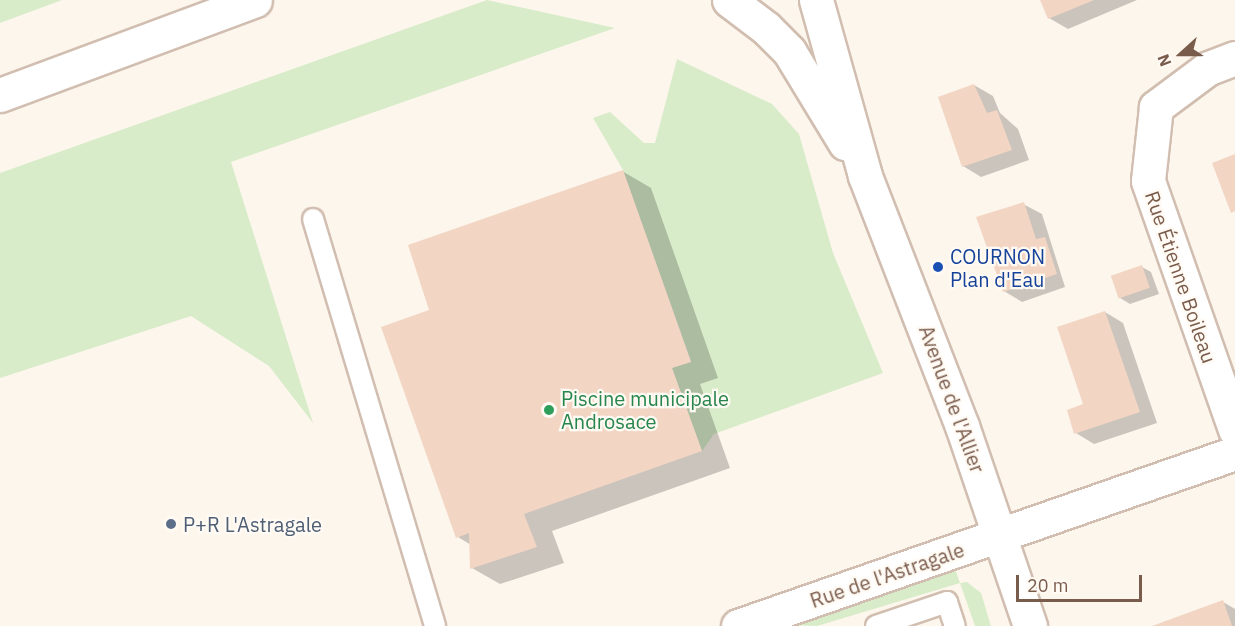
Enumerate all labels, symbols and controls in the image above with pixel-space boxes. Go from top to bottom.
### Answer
north arrow [1151,24,1211,84]
text: N [1153,51,1176,69]
street label: Rue Étienne Boileau [1140,188,1222,366]
place label: COURNON Plan d'Eau [950,244,1045,291]
marker: COURNON Plan d'Eau [931,260,945,274]
street label: Avenue de l'Allier [914,322,990,476]
place label: Piscine municipale Androsace [561,386,729,433]
marker: Piscine municipale Androsace [542,403,556,417]
place label: P+R L'Astragale [183,512,322,536]
marker: P+R L'Astragale [164,517,178,531]
street label: Rue de l'Astragale [807,537,967,613]
scale bar [1019,563,1145,601]
text: 20 m [1027,574,1069,597]

